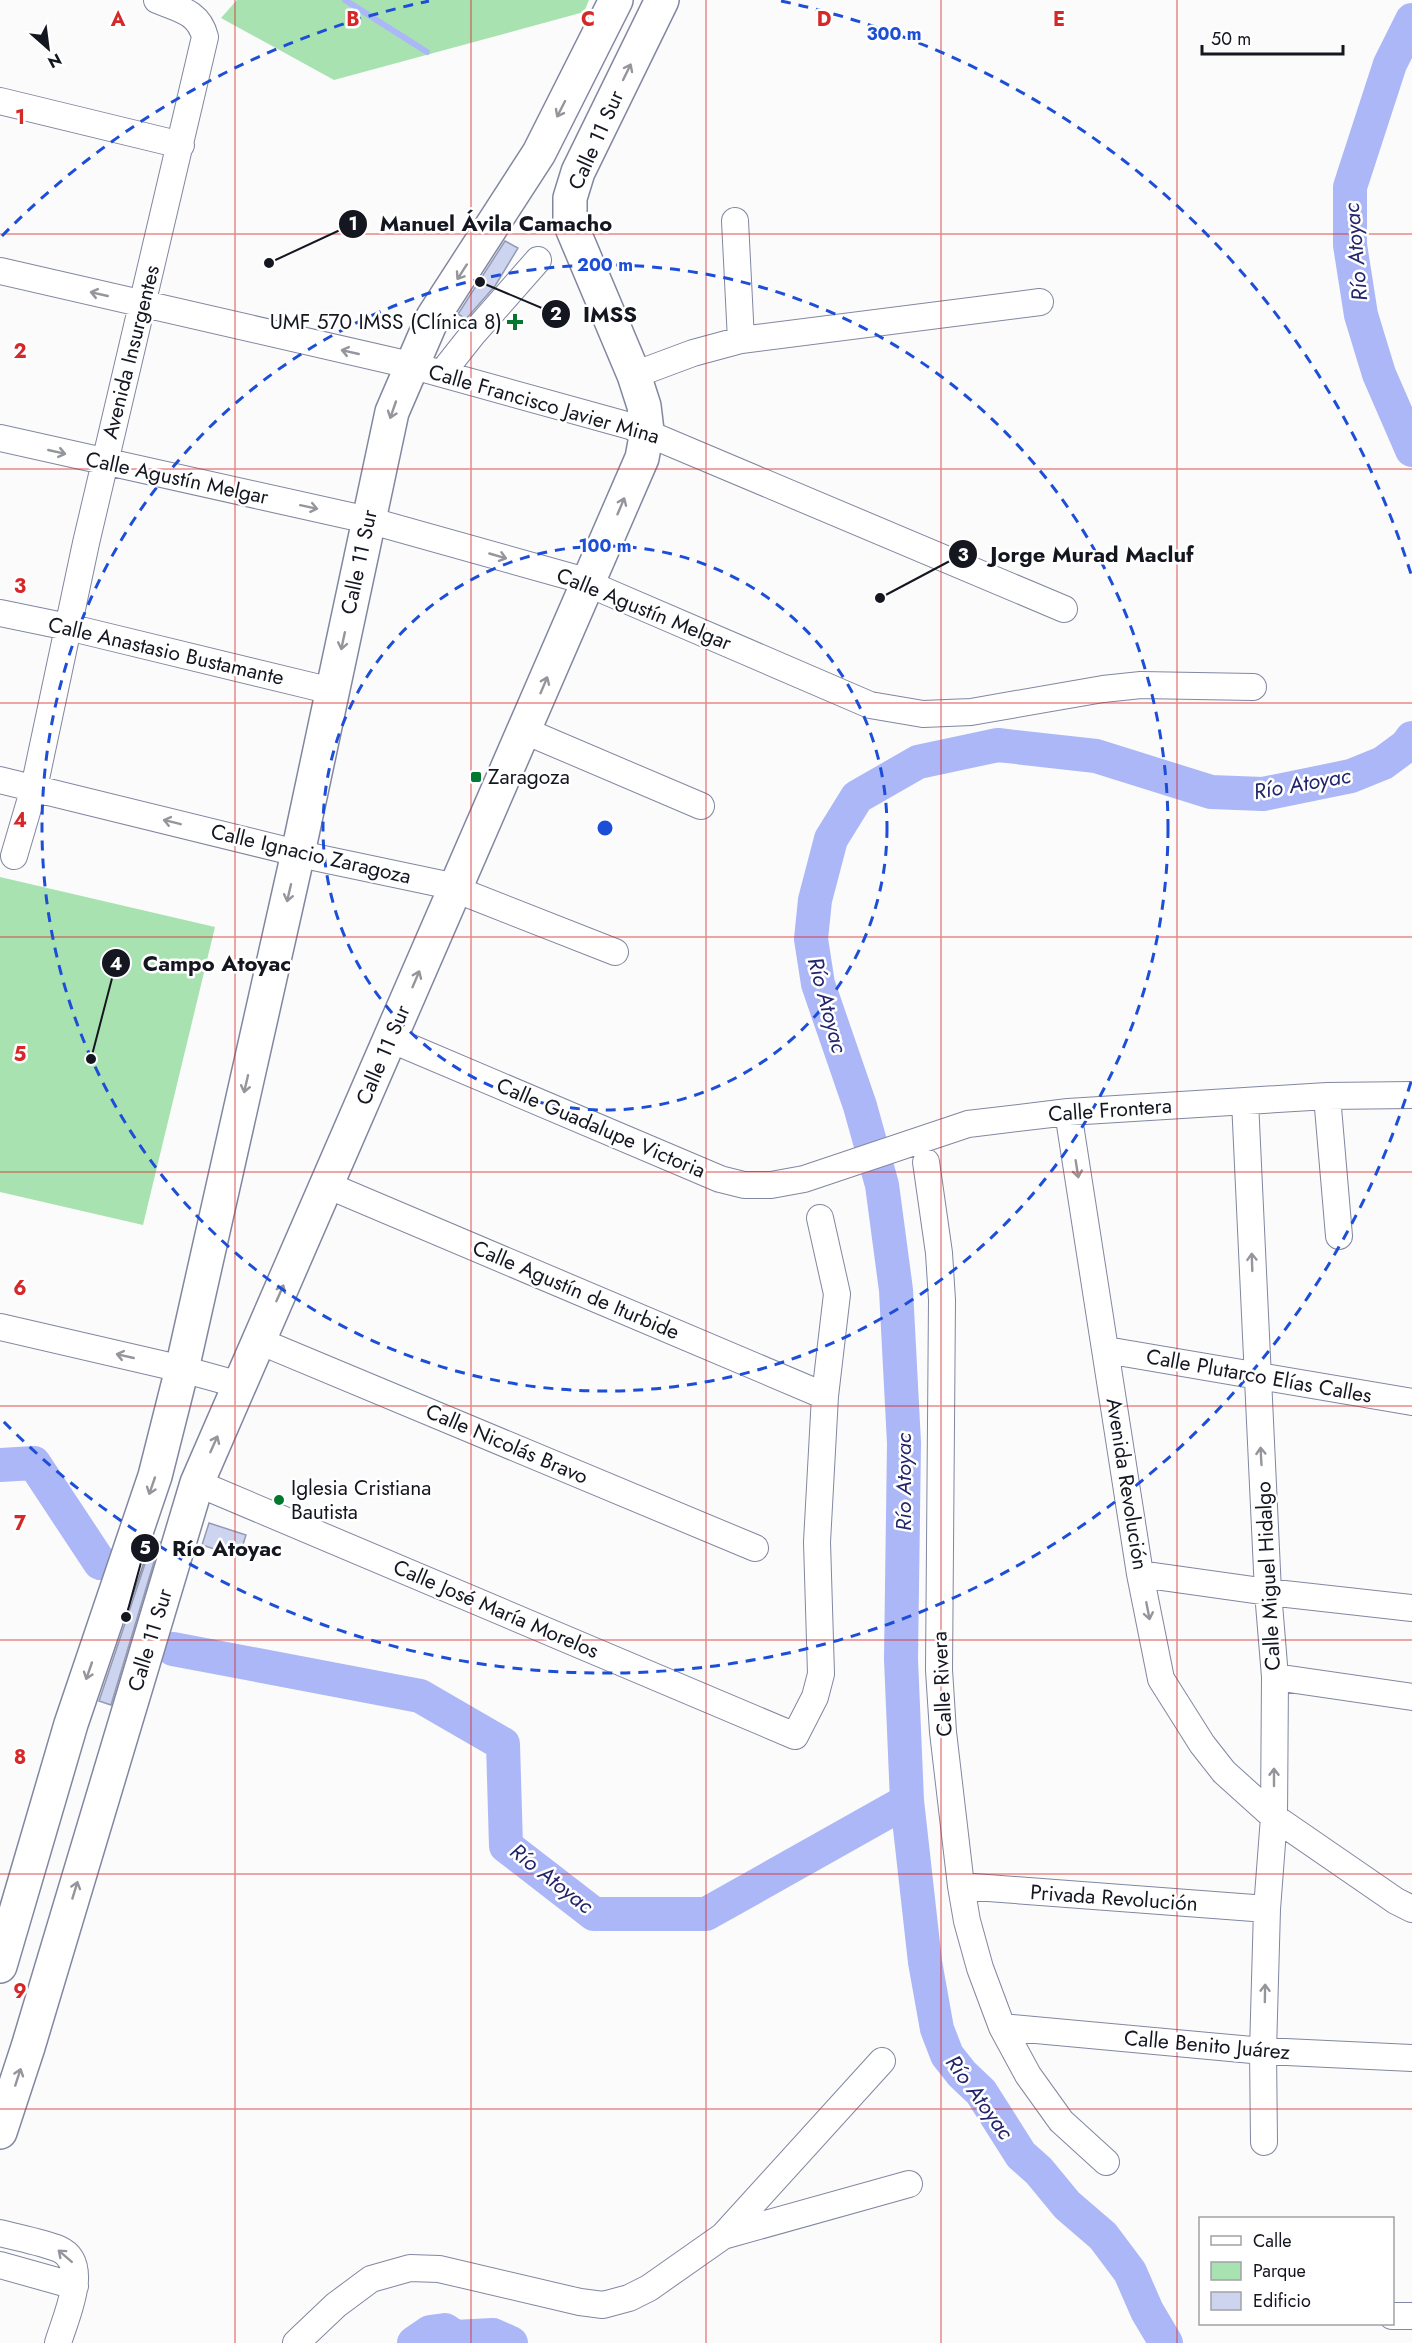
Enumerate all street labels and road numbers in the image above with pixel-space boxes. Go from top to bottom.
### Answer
street label: Calle 11 Sur [561,85,632,195]
street label: Avenida Insurgentes [95,262,167,442]
street label: Calle Francisco Javier Mina [425,357,663,451]
street label: Calle Agustín Melgar [83,444,272,512]
street label: Calle 11 Sur [333,506,385,617]
street label: Calle Agustín Melgar [552,560,737,658]
street label: Calle Anastasio Bustamante [45,609,287,693]
street label: Calle Ignacio Zaragoza [208,816,414,892]
street label: Calle 11 Sur [348,1000,418,1110]
street label: Calle Guadalupe Victoria [492,1070,710,1186]
street label: Calle Frontera [1047,1091,1173,1129]
street label: Calle Agustín de Iturbide [468,1233,684,1347]
street label: Calle Plutarco Elías Calles [1144,1341,1374,1411]
street label: Calle Nicolás Bravo [421,1396,593,1492]
street label: Avenida Revolución [1099,1396,1155,1572]
street label: Calle Miguel Hidalgo [1248,1481,1288,1671]
street label: Calle José María Morelos [389,1552,603,1666]
street label: Calle 11 Sur [120,1584,180,1695]
street label: Calle Rivera [924,1631,960,1737]
street label: Privada Revolución [1029,1877,1199,1919]
street label: Calle Benito Juárez [1123,2023,1292,2067]

